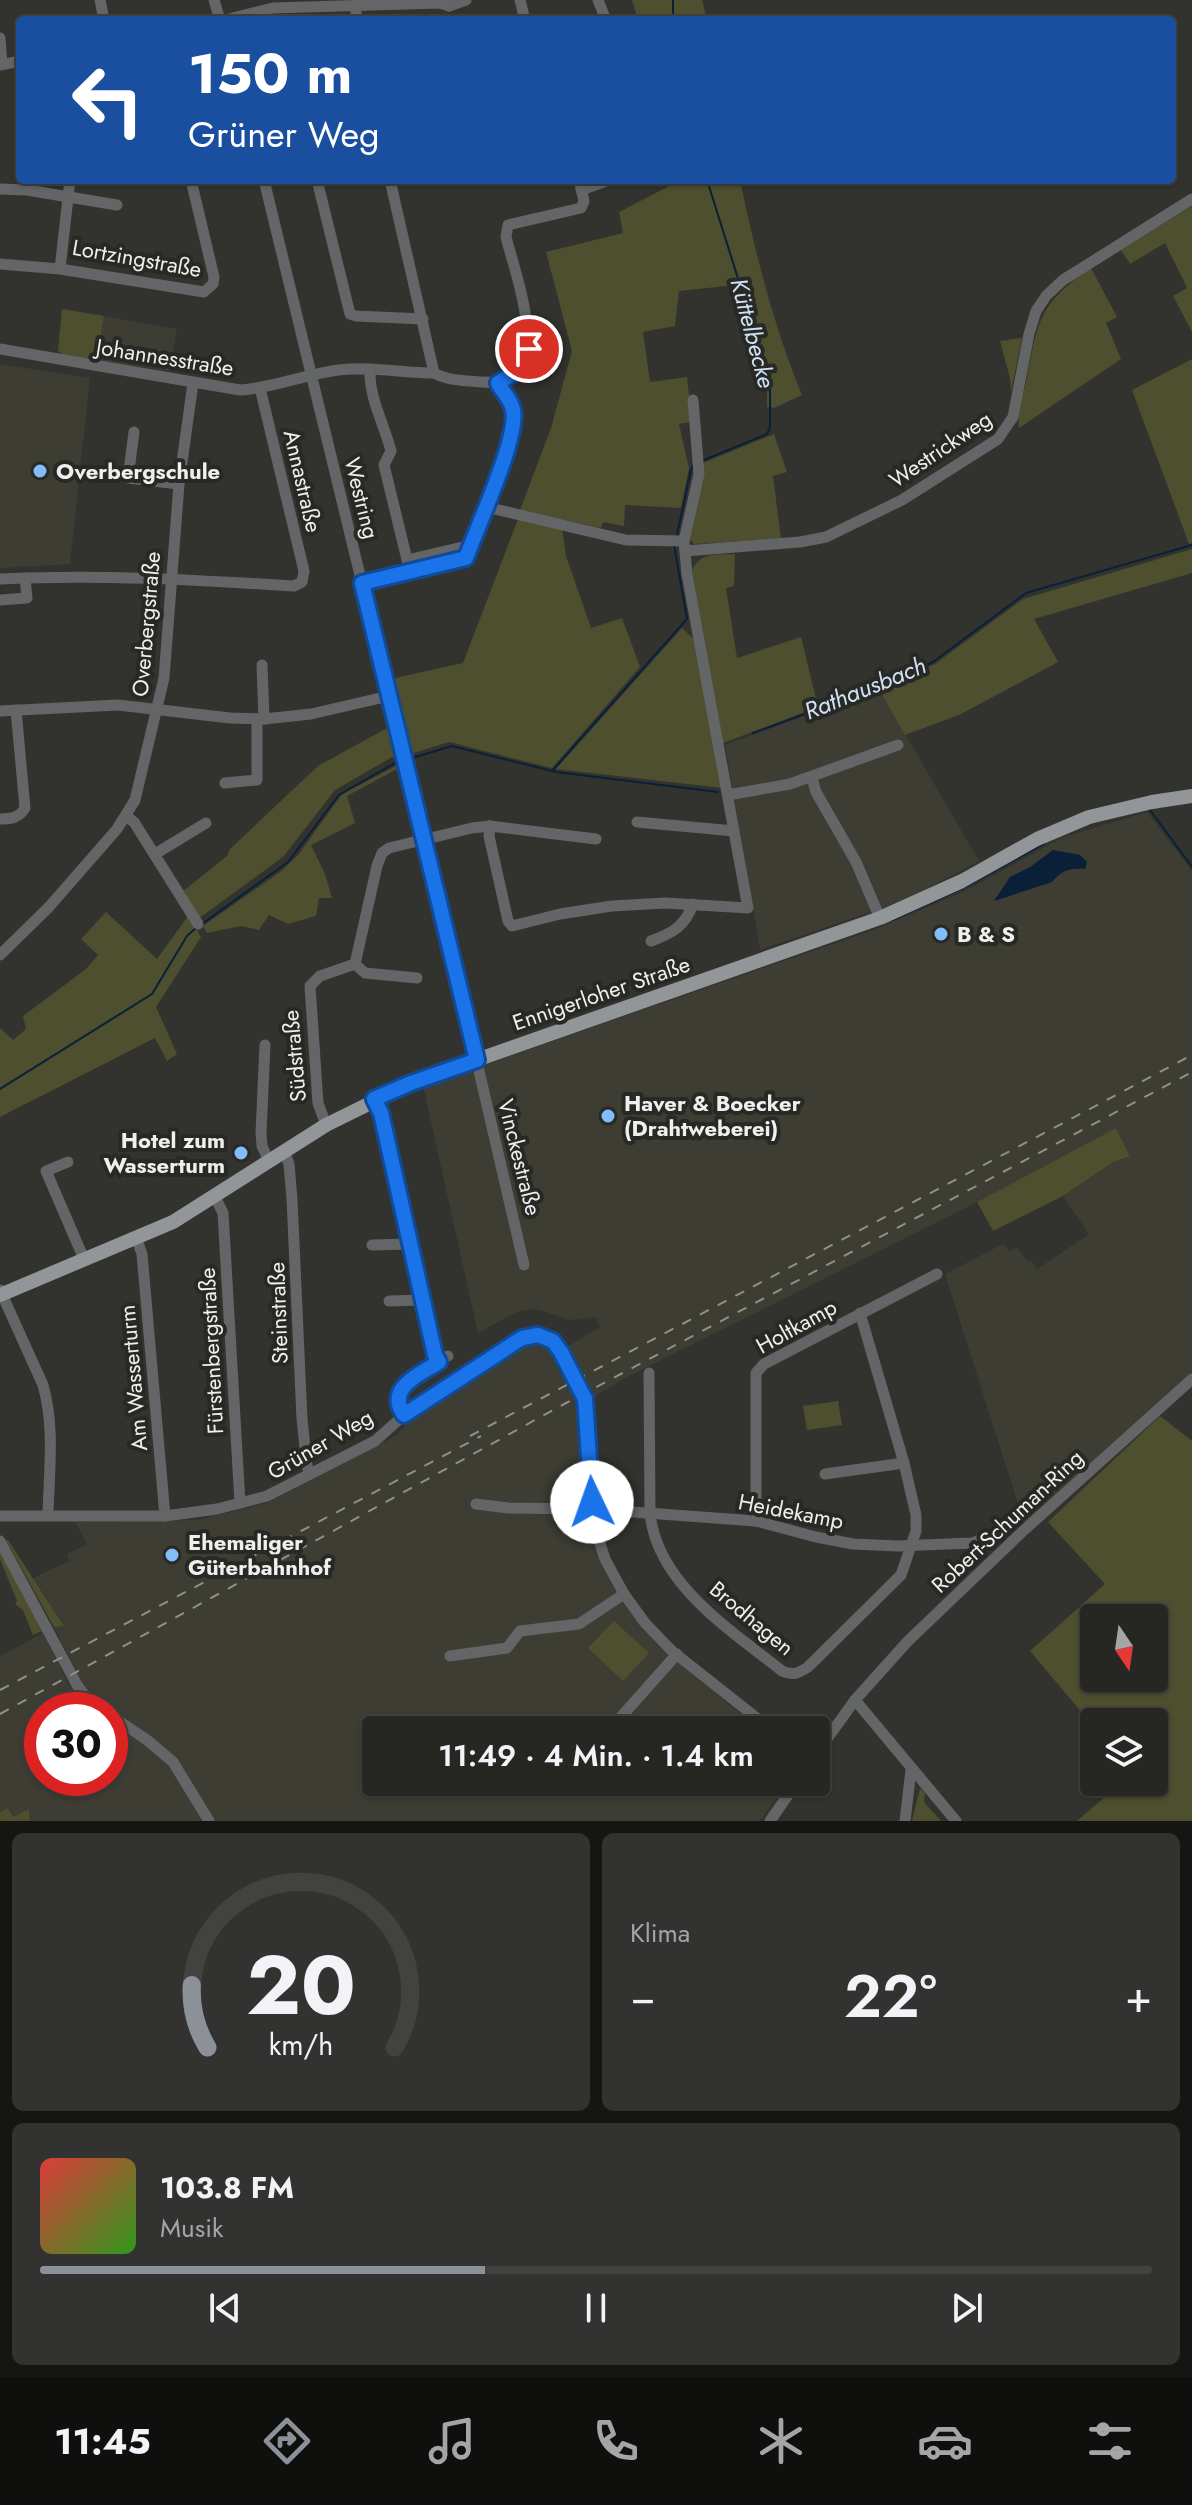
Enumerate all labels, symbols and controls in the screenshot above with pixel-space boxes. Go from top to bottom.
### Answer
text: 150 m [188,33,352,114]
icon: left [56,48,160,152]
text: Grüner Weg [188,108,380,160]
street label: Lortzingstraße [70,231,204,285]
water label: Küttelbecke [722,274,784,392]
pin [495,315,563,383]
icon: arrive [507,327,551,371]
street label: Johannesstraße [91,330,236,384]
street label: Westrickweg [882,403,998,495]
street label: Annastraße [276,427,330,535]
street label: Westring [336,454,388,542]
place label: Overbergschule [56,455,220,487]
marker: Overbergschule [31,462,49,480]
street label: Overbergstraße [124,550,168,698]
water label: Rathausbach [799,648,931,728]
place label: B & S [957,918,1015,950]
marker: B & S [932,925,950,943]
street label: Ennigerloher Straße [508,948,694,1038]
street label: Südstraße [274,1009,314,1103]
place label: Haver & Boecker (Drahtweberei) [624,1087,801,1144]
street label: Vinckestraße [490,1095,550,1219]
marker: Haver & Boecker (Drahtweberei) [599,1107,617,1125]
place label: Hotel zum Wasserturm [103,1124,225,1181]
marker: Hotel zum Wasserturm [232,1144,250,1162]
street label: Steinstraße [260,1261,296,1365]
street label: Fürstenbergstraße [191,1267,231,1435]
street label: Holtkamp [750,1291,842,1361]
street label: Am Wasserturm [111,1304,155,1452]
street label: Grüner Weg [261,1401,379,1487]
street label: Robert-Schuman-Ring [924,1442,1090,1600]
position arrow [550,1460,634,1544]
street label: Heidekamp [736,1485,846,1537]
place label: Ehemaliger Güterbahnhof [188,1526,332,1583]
marker: Ehemaliger Güterbahnhof [163,1546,181,1564]
street label: Brodhagen [703,1573,801,1663]
north arrow [1080,1604,1168,1692]
map controls [1080,1604,1168,1796]
speed limit sign: 30 [24,1692,128,1796]
button: layers [1080,1708,1168,1796]
text: 11:49 · 4 Min. · 1.4 km [438,1734,754,1777]
text: Klima [630,1914,690,1952]
text: 20 [246,1925,356,2045]
text: 22° [844,1953,937,2040]
text: − [630,1965,656,2029]
text: + [1125,1965,1152,2029]
text: km/h [269,2024,333,2066]
text: 103.8 FM [160,2166,294,2209]
text: Musik [160,2209,223,2247]
icon: previous [203,2286,247,2330]
icon: pause [574,2286,618,2330]
icon: next [945,2286,989,2330]
icon: directions [259,2413,315,2469]
icon: music [424,2413,480,2469]
icon: phone [588,2413,644,2469]
icon: climate [753,2413,809,2469]
icon: car [917,2413,973,2469]
icon: filters [1082,2413,1138,2469]
text: 11:45 [54,2415,151,2467]

